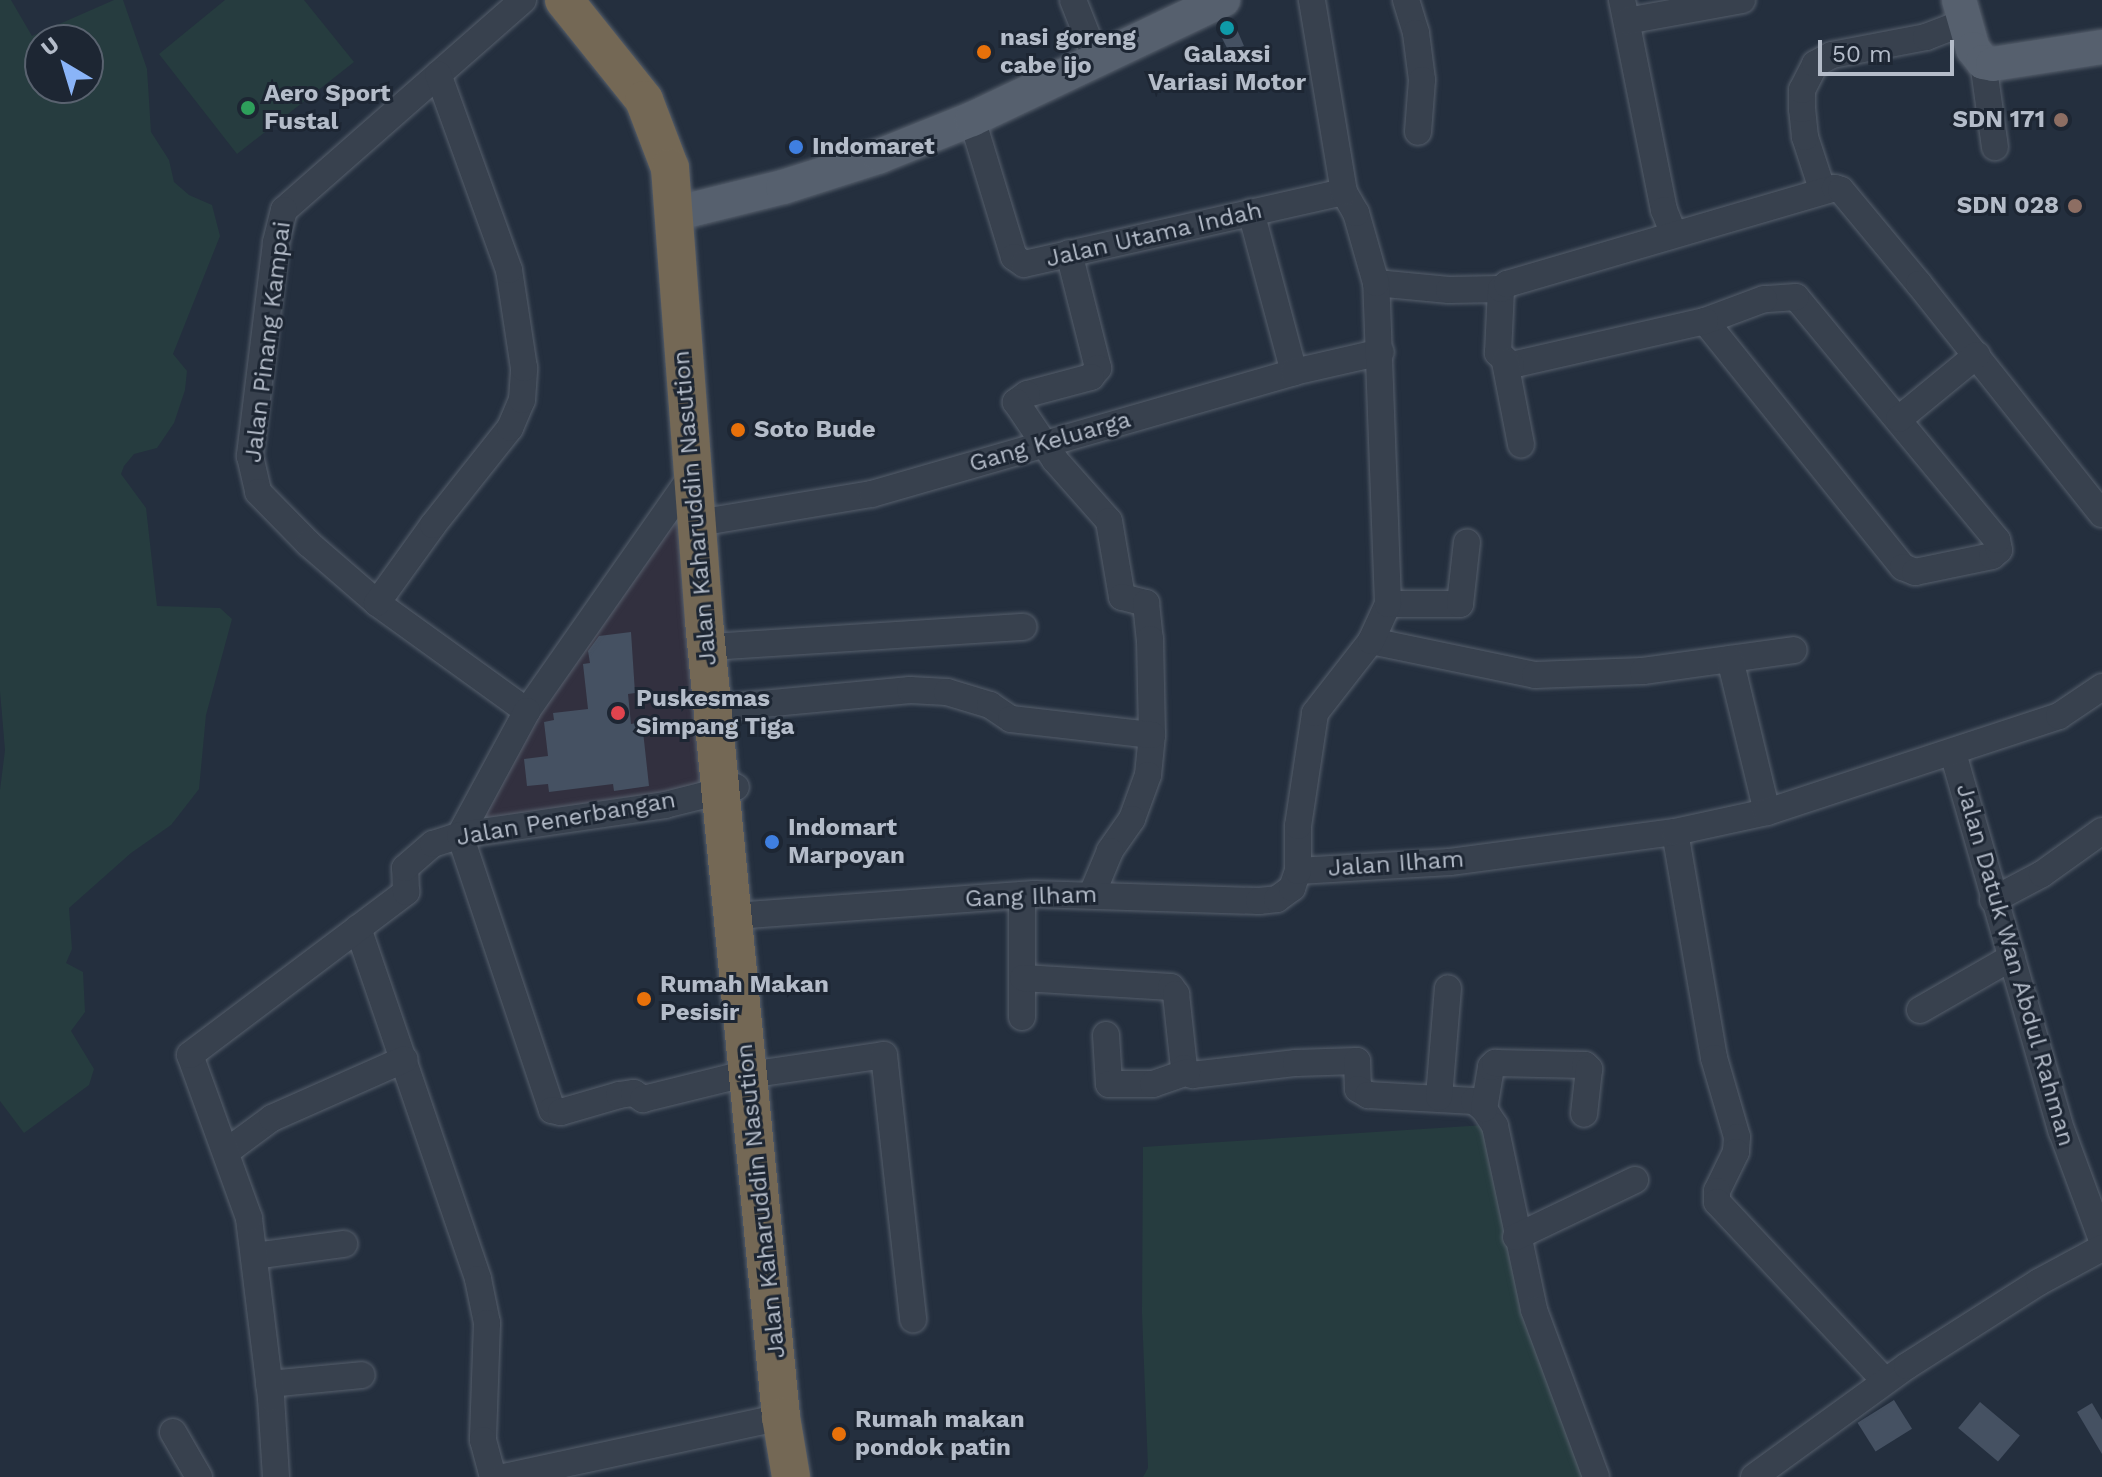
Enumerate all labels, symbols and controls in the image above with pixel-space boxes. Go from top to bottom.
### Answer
marker: Galaxsi Variasi Motor [1218,19,1236,37]
north arrow [24,24,104,104]
place label: nasi goreng cabe ijo [1000,24,1136,80]
scale bar [1822,24,1958,74]
text: U [36,32,64,61]
text: 50 m [1832,40,1892,68]
place label: Galaxsi Variasi Motor [1148,41,1306,97]
marker: nasi goreng cabe ijo [975,43,993,61]
place label: Aero Sport Fustal [264,80,391,136]
marker: Aero Sport Fustal [239,99,257,117]
place label: SDN 171 [1952,106,2045,134]
marker: SDN 171 [2052,111,2070,129]
place label: Indomaret [812,133,935,161]
marker: Indomaret [787,138,805,156]
place label: SDN 028 [1957,192,2059,220]
street label: Jalan Utama Indah [1043,196,1265,274]
marker: SDN 028 [2066,197,2084,215]
street label: Jalan Pinang Kampai [239,220,297,464]
street label: Jalan Kaharuddin Nasution [667,349,723,667]
street label: Gang Keluarga [966,405,1134,479]
place label: Soto Bude [754,416,876,444]
marker: Soto Bude [729,421,747,439]
place label: Puskesmas Simpang Tiga [636,685,795,741]
marker: Puskesmas Simpang Tiga [607,702,629,724]
street label: Jalan Datuk Wan Abdul Rahman [1949,779,2081,1151]
street label: Jalan Penerbangan [454,786,678,852]
place label: Indomart Marpoyan [788,814,905,870]
marker: Indomart Marpoyan [763,833,781,851]
street label: Jalan Ilham [1327,845,1465,883]
street label: Gang Ilham [964,880,1098,914]
place label: Rumah Makan Pesisir [660,971,829,1027]
marker: Rumah Makan Pesisir [635,990,653,1008]
street label: Jalan Kaharuddin Nasution [730,1042,792,1360]
place label: Rumah makan pondok patin [855,1406,1025,1462]
marker: Rumah makan pondok patin [830,1425,848,1443]

